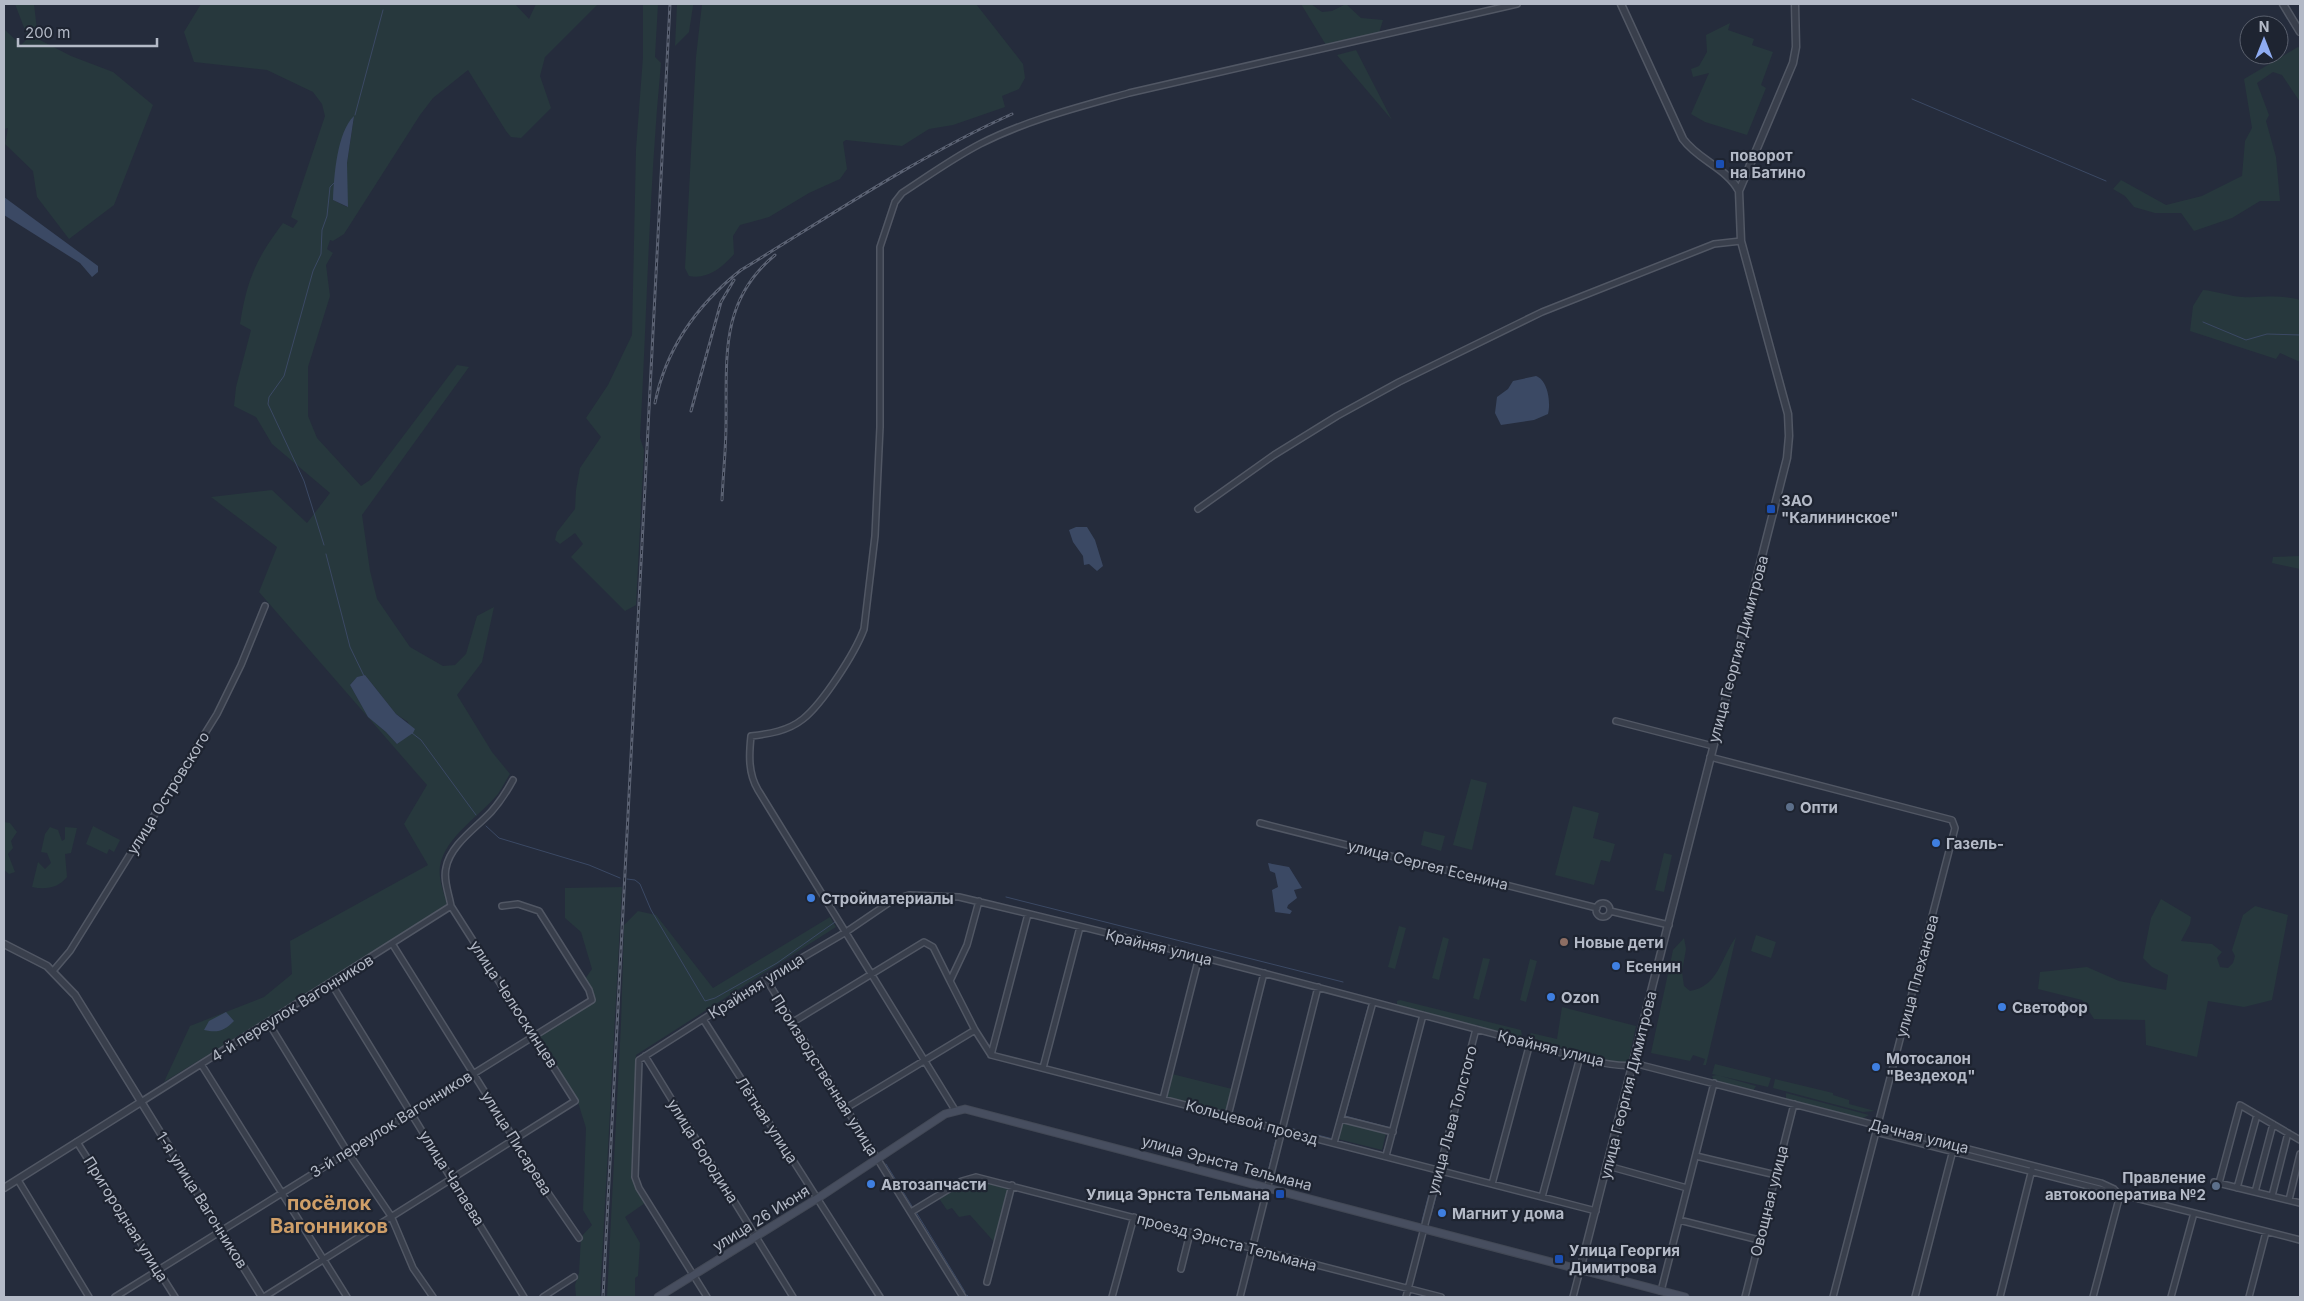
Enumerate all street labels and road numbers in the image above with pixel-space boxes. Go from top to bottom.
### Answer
street label: улица Георгия Димитрова [1704,553,1772,745]
street label: улица Островского [122,728,214,858]
street label: улица Сергея Есенина [1346,836,1510,894]
street label: улица Плеханова [1891,912,1943,1040]
street label: Крайняя улица [1104,925,1214,969]
street label: улица Челюскинцев [466,937,562,1071]
street label: Крайняя улица [705,949,807,1023]
street label: 4-й переулок Вагонников [207,950,377,1066]
street label: улица Георгия Димитрова [1595,989,1661,1181]
street label: Производственная улица [767,991,883,1159]
street label: Крайняя улица [1496,1026,1606,1070]
street label: улица Льва Толстого [1423,1044,1481,1196]
street label: 3-й переулок Вагонников [306,1066,476,1182]
street label: Лётная улица [732,1073,802,1167]
street label: улица Писарева [477,1088,557,1198]
street label: улица Бородина [663,1095,743,1207]
street label: Кольцевой проезд [1184,1095,1320,1149]
street label: Дачная улица [1867,1114,1971,1158]
street label: улица Чапаева [415,1127,489,1229]
street label: 1-я улица Вагонников [152,1128,252,1272]
street label: улица Эрнста Тельмана [1140,1131,1314,1195]
street label: Овощная улица [1746,1143,1792,1259]
street label: Пригородная улица [80,1153,172,1285]
street label: улица 26 Июня [709,1181,813,1255]
street label: проезд Эрнста Тельмана [1135,1209,1319,1275]

